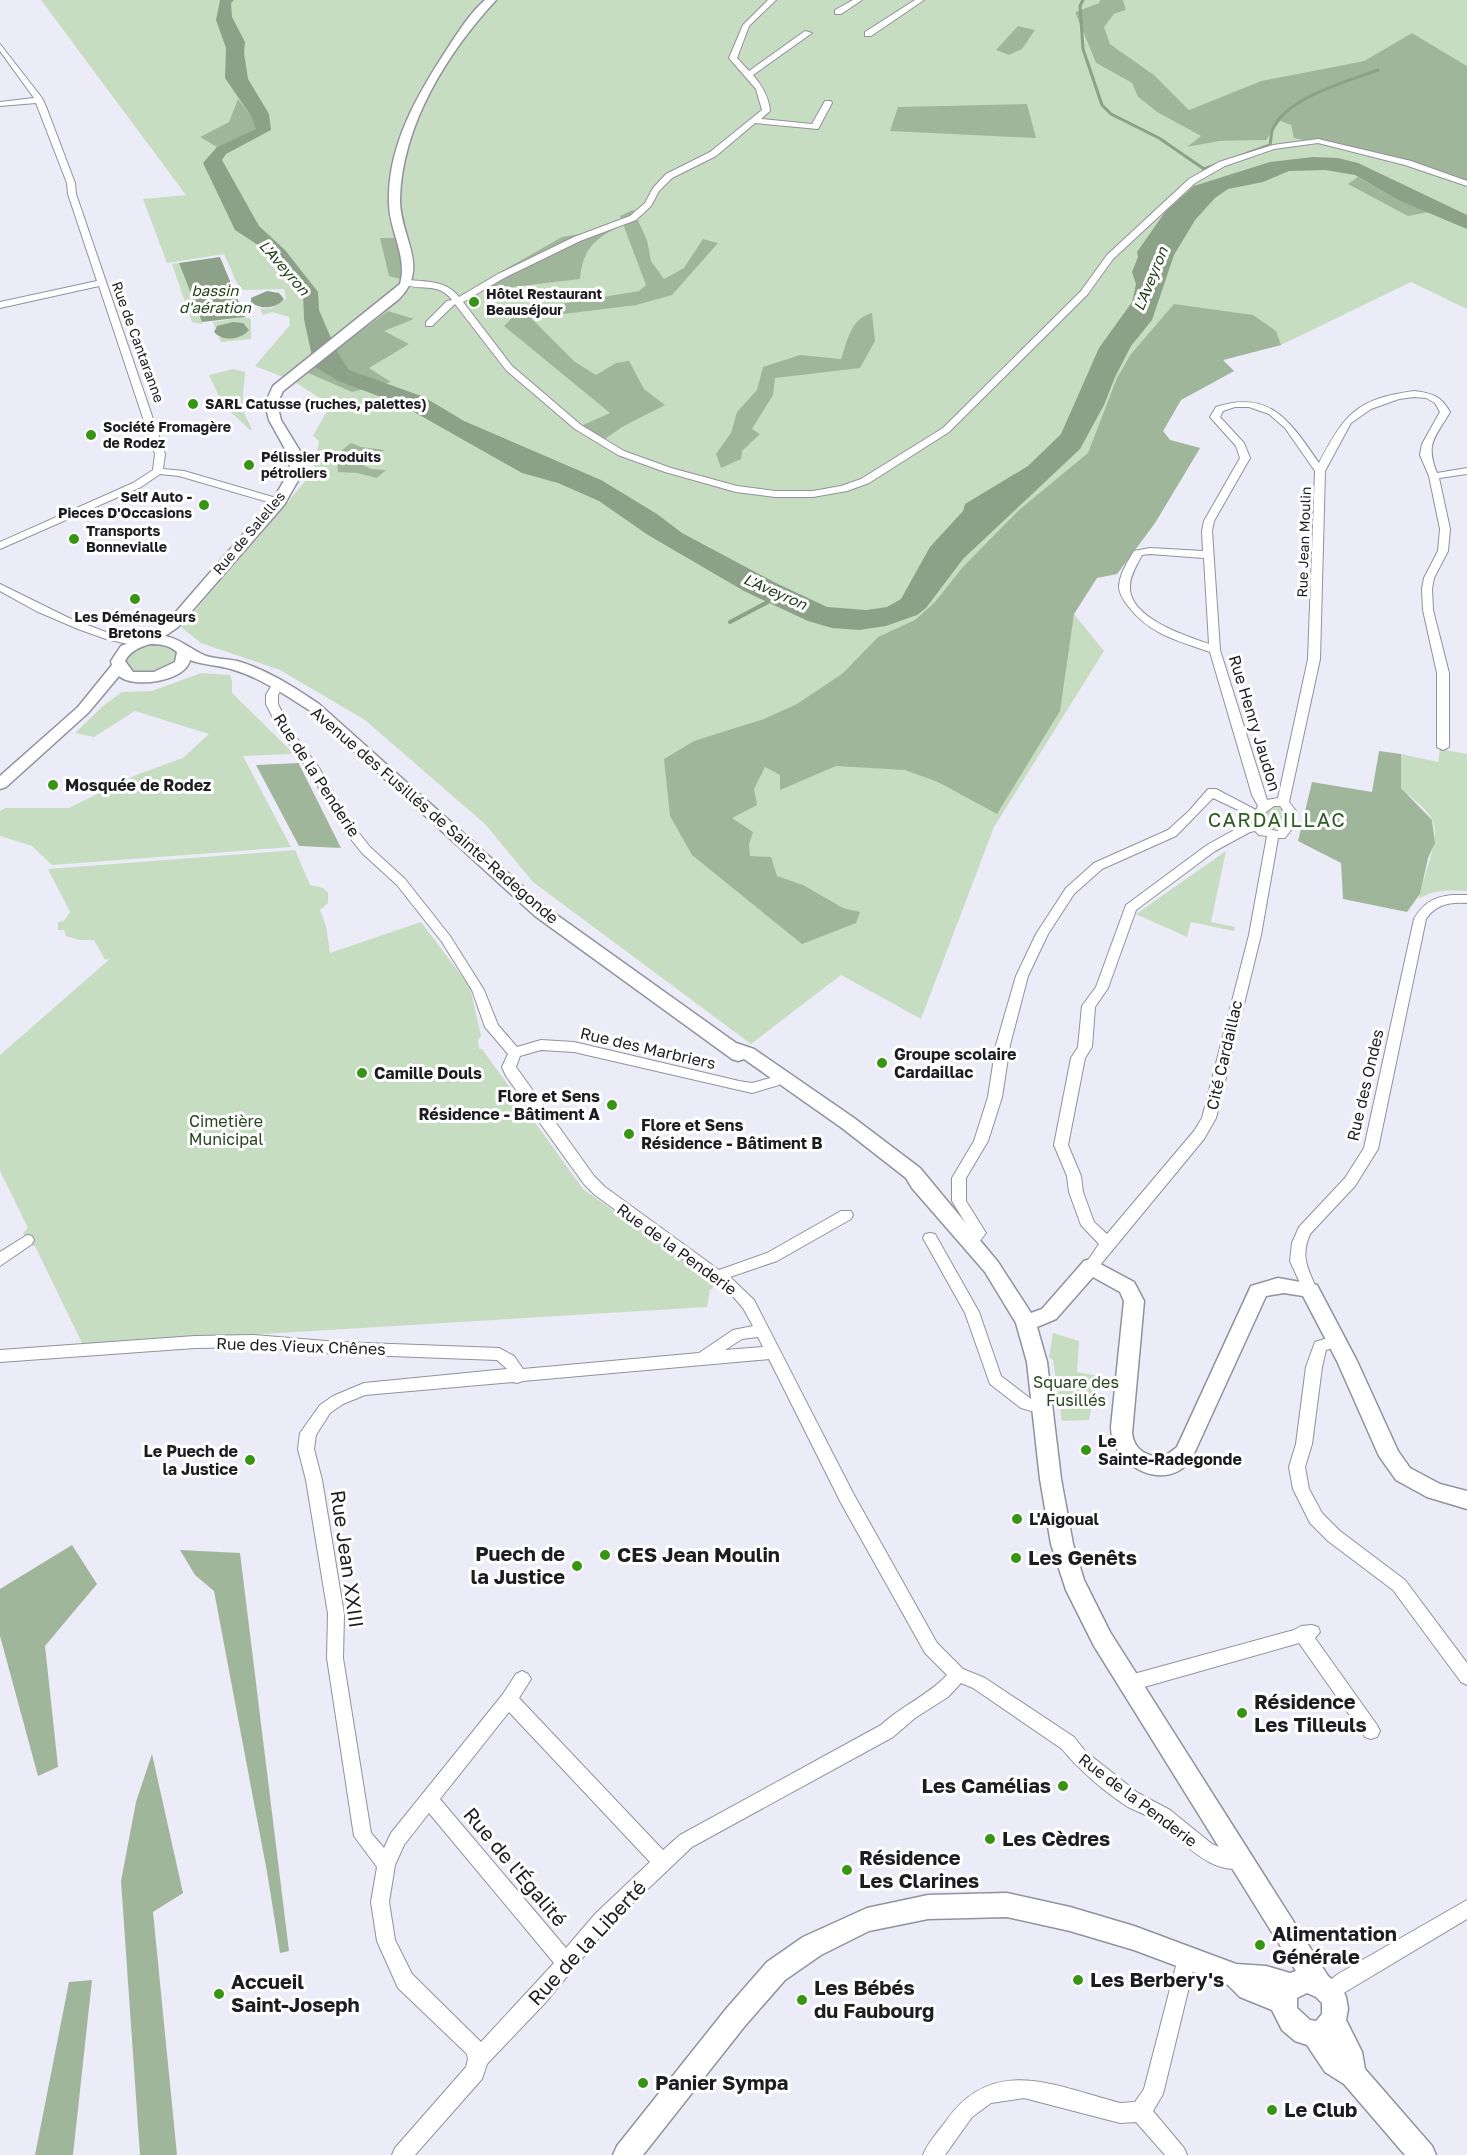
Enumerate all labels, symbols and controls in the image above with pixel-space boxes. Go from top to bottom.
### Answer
water label: L'Aveyron [255,236,314,300]
water label: L'Aveyron [1129,243,1172,313]
street label: Rue de Cantaranne [109,279,168,405]
water label: bassin d'aération [179,281,252,316]
place label: Hôtel Restaurant Beauséjour [486,285,602,318]
marker: Hôtel Restaurant Beauséjour [467,295,481,309]
place label: SARL Catusse (ruches, palettes) [205,395,427,412]
marker: SARL Catusse (ruches, palettes) [186,397,200,411]
place label: Société Fromagère de Rodez [103,418,231,451]
marker: Société Fromagère de Rodez [84,428,98,442]
place label: Pélissier Produits pétroliers [261,448,381,481]
marker: Pélissier Produits pétroliers [242,458,256,472]
street label: Rue Jean Moulin [1293,486,1314,598]
place label: Self Auto - Pieces D'Occasions [58,488,192,521]
street label: Rue de Salelles [209,488,288,578]
marker: Self Auto - Pieces D'Occasions [197,498,211,512]
place label: Transports Bonnevialle [86,522,167,555]
marker: Transports Bonnevialle [67,532,81,546]
water label: L'Aveyron [741,569,810,614]
marker: Les Déménageurs Bretons [128,592,142,606]
place label: Les Déménageurs Bretons [74,608,196,641]
street label: Rue Henry Jaudon [1225,652,1285,794]
street label: Avenue des Fusillés de Sainte-Radegonde [307,702,563,928]
street label: Rue de la Penderie [270,710,364,840]
place label: Mosquée de Rodez [65,775,211,795]
marker: Mosquée de Rodez [46,778,60,792]
district label: CARDAILLAC [1208,807,1346,831]
street label: Cité Cardaillac [1202,998,1246,1112]
street label: Rue des Marbriers [578,1023,718,1073]
street label: Rue des Ondes [1342,1027,1388,1143]
place label: Groupe scolaire Cardaillac [894,1044,1016,1082]
marker: Groupe scolaire Cardaillac [875,1056,889,1070]
place label: Camille Douls [374,1063,482,1083]
marker: Camille Douls [355,1066,369,1080]
place label: Flore et Sens Résidence - Bâtiment A [418,1086,601,1124]
marker: Flore et Sens Résidence - Bâtiment A [605,1098,619,1112]
park label: Cimetière Municipal [189,1111,263,1149]
place label: Flore et Sens Résidence - Bâtiment B [641,1115,822,1153]
marker: Flore et Sens Résidence - Bâtiment B [622,1127,636,1141]
street label: Rue de la Penderie [613,1199,741,1299]
street label: Rue des Vieux Chênes [216,1333,386,1359]
park label: Square des Fusillés [1033,1372,1119,1410]
place label: Le Sainte-Radegonde [1098,1431,1242,1469]
place label: Le Puech de la Justice [144,1441,238,1479]
marker: Le Sainte-Radegonde [1079,1443,1093,1457]
marker: Le Puech de la Justice [243,1453,257,1467]
street label: Rue Jean XXIII [326,1489,370,1629]
place label: L'Aigoual [1029,1509,1099,1529]
marker: L'Aigoual [1010,1512,1024,1526]
place label: Puech de la Justice [471,1541,565,1588]
place label: CES Jean Moulin [617,1542,780,1566]
place label: Les Genêts [1028,1545,1137,1569]
marker: CES Jean Moulin [598,1548,612,1562]
marker: Les Genêts [1009,1551,1023,1565]
marker: Puech de la Justice [570,1559,584,1573]
place label: Résidence Les Tilleuls [1254,1689,1367,1736]
marker: Résidence Les Tilleuls [1235,1706,1249,1720]
street label: Rue de la Penderie [1075,1749,1201,1851]
place label: Les Camélias [922,1773,1051,1797]
marker: Les Camélias [1056,1779,1070,1793]
street label: Rue de l'Égalité [459,1802,572,1931]
place label: Les Cèdres [1002,1826,1110,1850]
marker: Les Cèdres [983,1832,997,1846]
place label: Résidence Les Clarines [859,1845,979,1892]
marker: Résidence Les Clarines [840,1863,854,1877]
street label: Rue de la Liberté [522,1875,650,2010]
place label: Alimentation Générale [1272,1921,1397,1968]
marker: Alimentation Générale [1253,1938,1267,1952]
place label: Les Berbery's [1090,1967,1224,1991]
place label: Accueil Saint-Joseph [231,1969,360,2016]
marker: Les Berbery's [1071,1973,1085,1987]
place label: Les Bébés du Faubourg [814,1975,934,2022]
marker: Accueil Saint-Joseph [212,1987,226,2001]
marker: Les Bébés du Faubourg [795,1993,809,2007]
place label: Panier Sympa [655,2070,788,2094]
marker: Panier Sympa [636,2076,650,2090]
place label: Le Club [1284,2097,1357,2121]
marker: Le Club [1265,2103,1279,2117]

